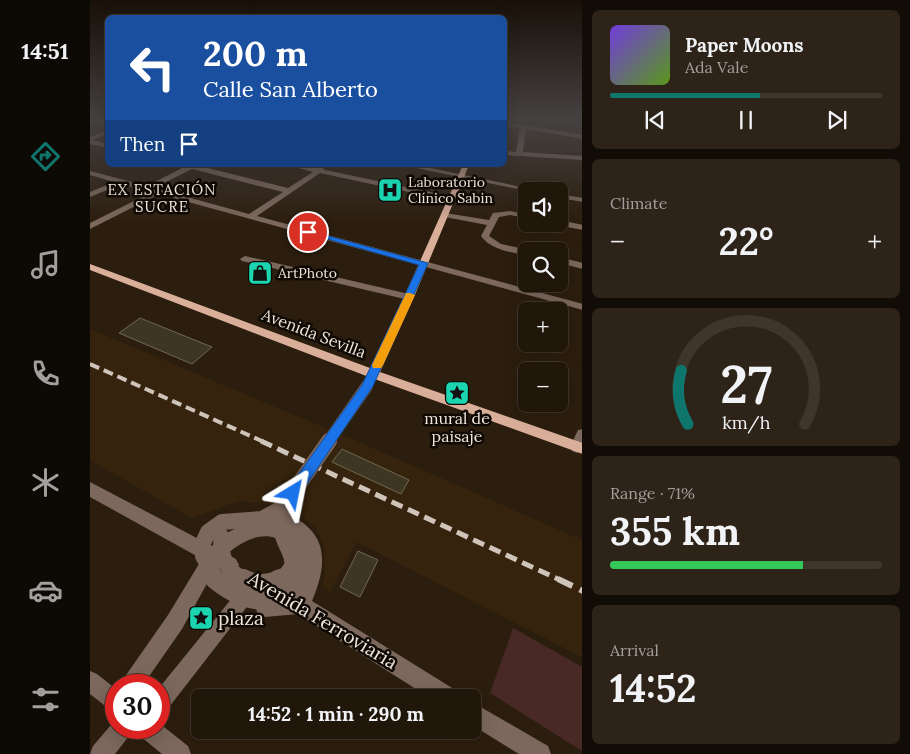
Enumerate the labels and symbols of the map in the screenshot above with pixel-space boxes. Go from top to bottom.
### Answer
place label: Laboratorio Clínico Sabin [408,173,493,207]
hospital icon: Laboratorio Clínico Sabin [377,177,403,203]
district label: EX ESTACIÓN SUCRE [108,180,216,216]
pin [287,211,329,253]
shop icon: ArtPhoto [247,260,273,286]
place label: ArtPhoto [277,264,337,282]
street label: Avenida Sevilla [258,304,369,362]
place icon: mural de paisaje [444,380,470,406]
place label: mural de paisaje [424,408,490,446]
position arrow [266,466,318,518]
street label: Avenida Ferroviaria [243,565,402,674]
place icon: plaza [188,605,214,631]
place label: plaza [218,606,264,630]
speed limit sign: 30 [105,674,170,739]

